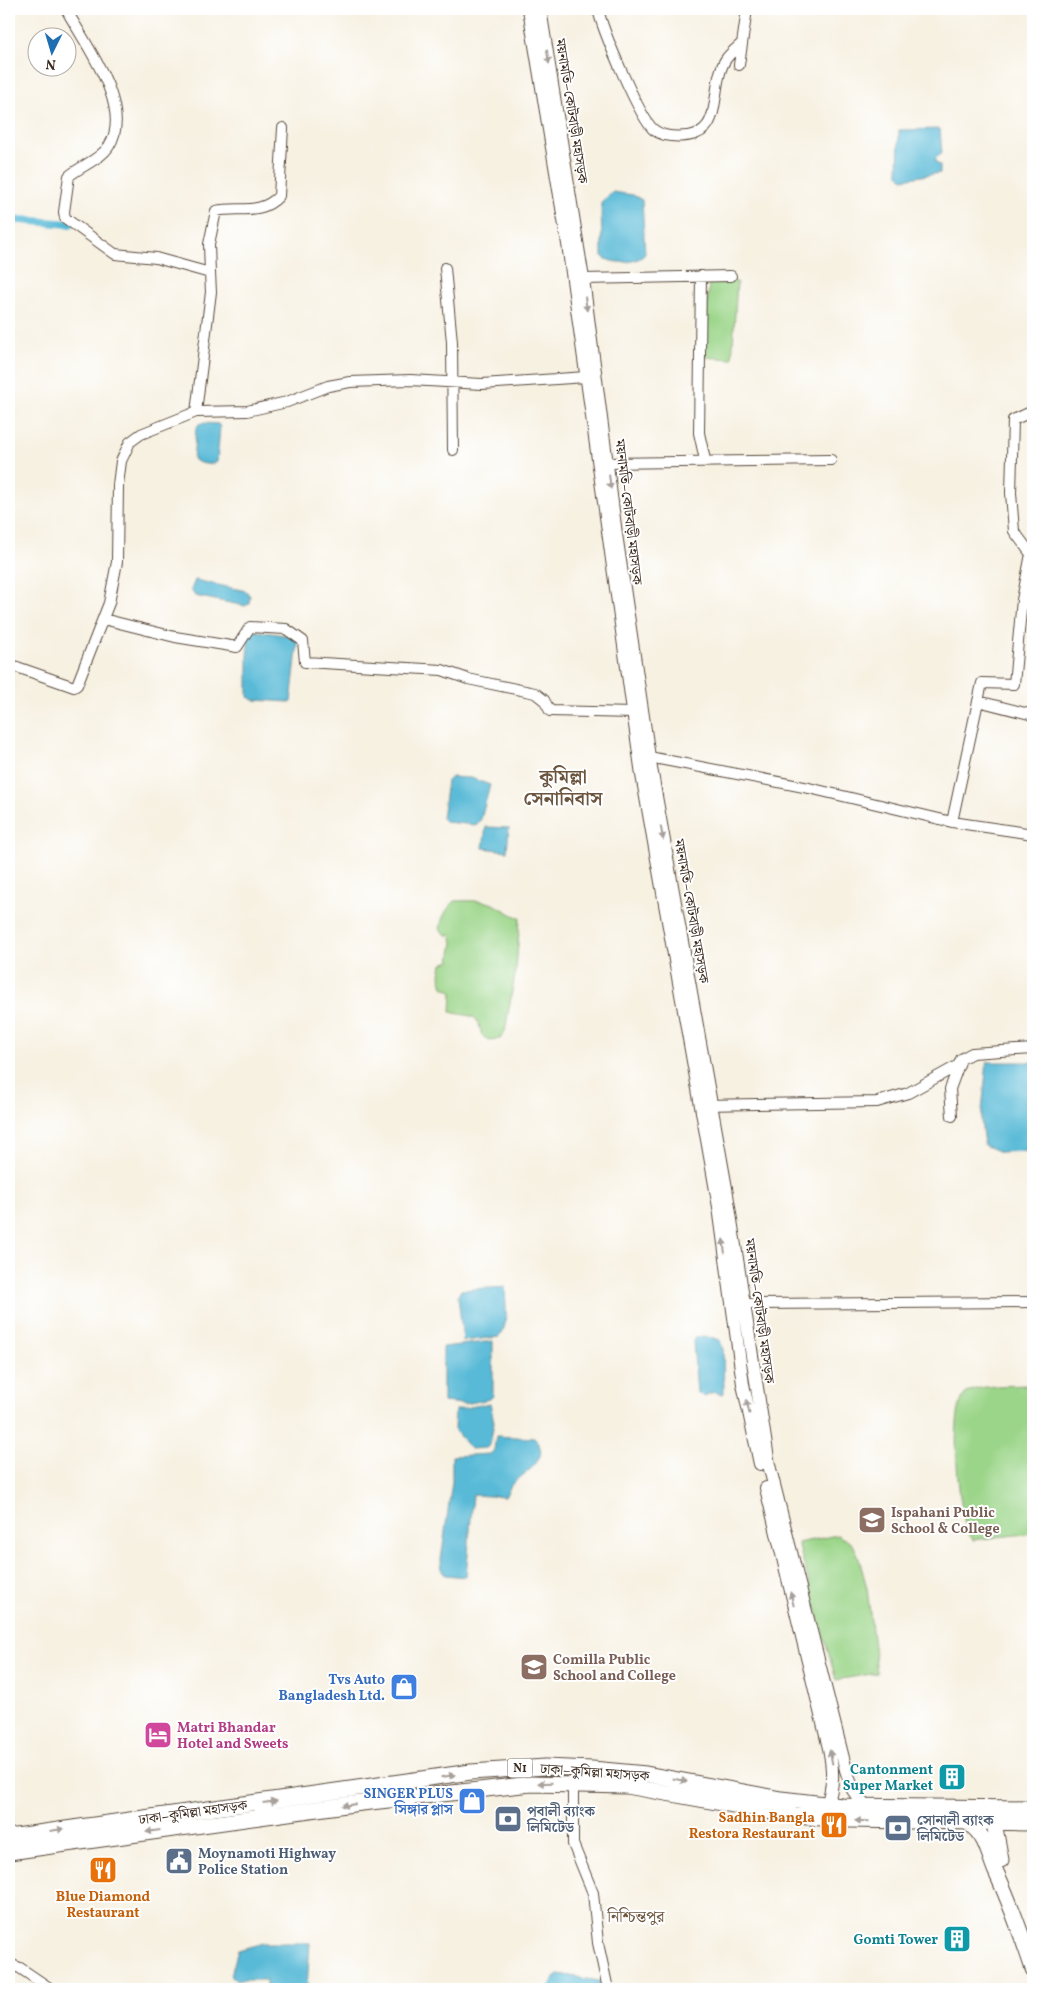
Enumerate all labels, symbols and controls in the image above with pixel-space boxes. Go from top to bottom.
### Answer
north arrow [28,28,78,78]
street label: ময়নামতি–কোটবাড়ী মহাসড়ক [550,37,592,186]
one-way arrow [544,49,552,65]
text: N [45,54,57,73]
one-way arrow [583,296,591,312]
street label: ময়নামতি–কোটবাড়ী মহাসড়ক [609,437,646,587]
one-way arrow [606,475,614,491]
district label: কুমিল্লা সেনানিবাস [524,765,604,813]
one-way arrow [659,826,667,842]
street label: ময়নামতি–কোটবাড়ী মহাসড়ক [668,837,713,986]
street label: ময়নামতি–কোটবাড়ী মহাসড়ক [739,1237,778,1386]
one-way arrow [720,1238,728,1254]
one-way arrow [744,1399,752,1414]
place label: Ispahani Public School & College [891,1504,1000,1539]
school or university icon: Ispahani Public School & College [857,1505,887,1535]
one-way arrow [788,1592,796,1607]
place label: Comilla Public School and College [553,1651,676,1686]
school or university icon: Comilla Public School and College [519,1652,549,1682]
place label: Tvs Auto Bangladesh Ltd. [278,1671,385,1706]
shop icon: Tvs Auto Bangladesh Ltd. [389,1672,419,1702]
place label: Matri Bhandar Hotel and Sweets [177,1719,288,1754]
hotel icon: Matri Bhandar Hotel and Sweets [143,1720,173,1750]
one-way arrow [826,1749,834,1765]
road number: N1 [508,1759,532,1778]
street label: ঢাকা–কুমিল্লা মহাসড়ক [539,1760,651,1787]
place label: Cantonment Super Market [843,1761,933,1796]
building icon: Cantonment Super Market [937,1762,967,1792]
one-way arrow [441,1771,457,1779]
one-way arrow [672,1776,688,1784]
one-way arrow [537,1779,553,1787]
place label: SINGER PLUS সিঙ্গার প্লাস [364,1785,454,1820]
shop icon: SINGER PLUS সিঙ্গার প্লাস [457,1786,487,1816]
street label: ঢাকা–কুমিল্লা মহাসড়ক [137,1796,250,1831]
one-way arrow [262,1797,278,1805]
one-way arrow [341,1801,357,1809]
place label: পূবালী ব্যাংক লিমিটেড [526,1802,595,1838]
bank icon: পূবালী ব্যাংক লিমিটেড [493,1804,523,1834]
place label: Sadhin Bangla Restora Restaurant [689,1809,815,1844]
restaurant icon: Sadhin Bangla Restora Restaurant [819,1810,849,1840]
place label: সোনালী ব্যাংক লিমিটেড [916,1811,994,1847]
bank icon: সোনালী ব্যাংক লিমিটেড [883,1813,913,1843]
one-way arrow [854,1816,870,1824]
one-way arrow [49,1826,65,1834]
one-way arrow [145,1828,161,1836]
place label: Moynamoti Highway Police Station [198,1845,336,1880]
public building icon: Moynamoti Highway Police Station [164,1846,194,1876]
restaurant icon: Blue Diamond Restaurant [88,1855,118,1885]
place label: Blue Diamond Restaurant [56,1888,151,1923]
district label: নিশ্চিন্তপুর [607,1907,665,1929]
building icon: Gomti Tower [942,1924,972,1954]
place label: Gomti Tower [853,1931,938,1950]

